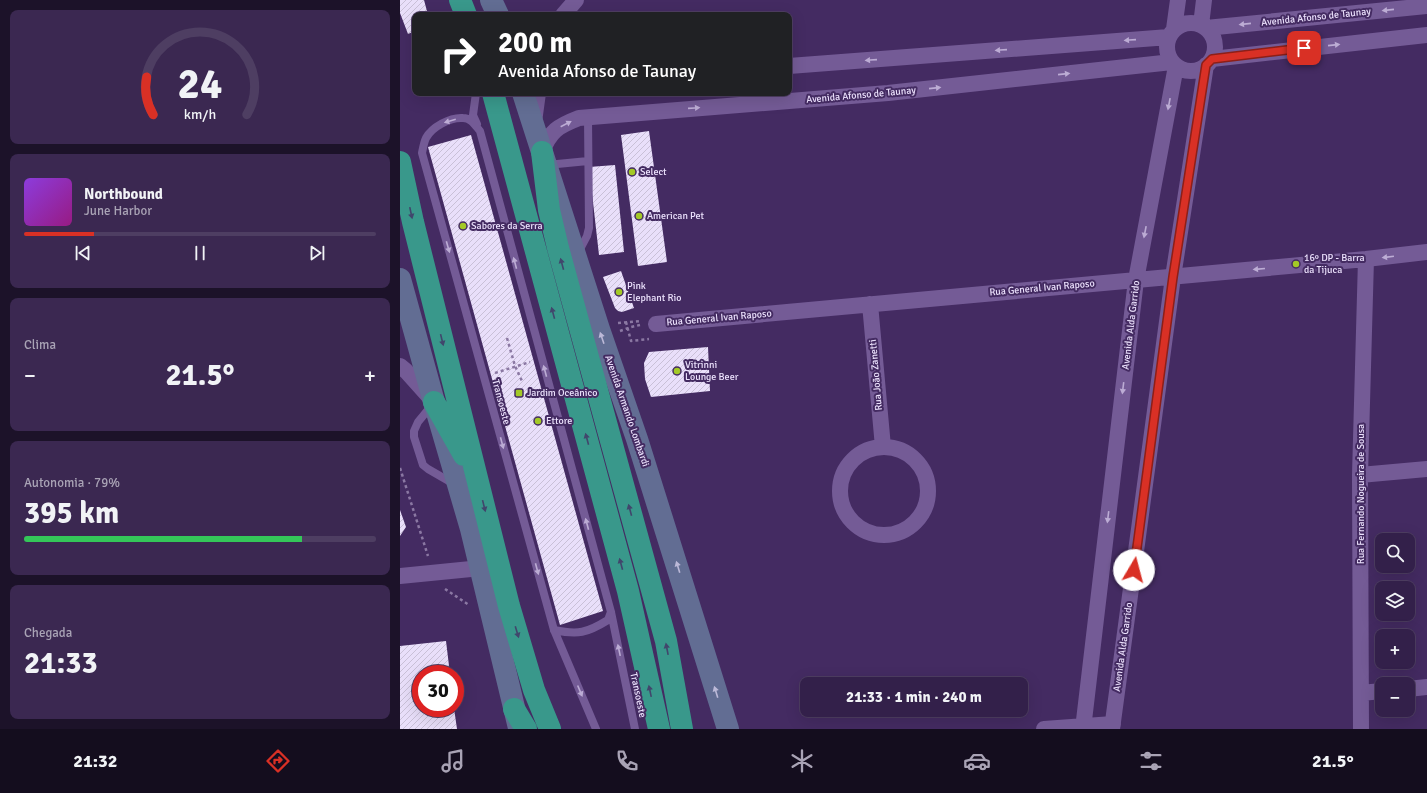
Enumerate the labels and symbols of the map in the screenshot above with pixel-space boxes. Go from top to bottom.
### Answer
street label: Avenida Afonso de Taunay [1261,5,1372,29]
one-way arrow [1382,7,1394,13]
one-way arrow [1239,21,1251,28]
pin [1287,31,1321,65]
one-way arrow [1124,36,1136,43]
one-way arrow [1328,42,1340,48]
one-way arrow [995,46,1007,53]
one-way arrow [865,56,877,63]
one-way arrow [1058,71,1070,77]
street label: Avenida Afonso de Taunay [806,84,917,106]
one-way arrow [929,85,941,91]
one-way arrow [1166,98,1172,110]
one-way arrow [688,105,700,112]
one-way arrow [444,118,456,124]
one-way arrow [560,121,572,127]
place label: Select [640,166,667,178]
marker: Select [627,167,637,177]
one-way arrow [408,207,414,220]
place label: American Pet [647,210,704,222]
marker: American Pet [634,211,644,221]
place label: Sabores da Serra [471,220,543,232]
marker: Sabores da Serra [458,221,468,231]
one-way arrow [1142,226,1148,238]
one-way arrow [446,241,452,253]
place label: 16º DP - Barra da Tijuca [1304,252,1365,276]
one-way arrow [1382,254,1394,260]
one-way arrow [512,257,518,269]
one-way arrow [559,257,565,269]
marker: 16º DP - Barra da Tijuca [1291,259,1301,269]
one-way arrow [1253,266,1265,272]
street label: Rua General Ivan Raposo [989,277,1095,299]
place label: Pink Elephant Rio [627,280,681,304]
street label: Avenida Alda Garrido [1120,280,1142,370]
marker: Pink Elephant Rio [614,287,624,297]
one-way arrow [550,307,556,320]
street label: Rua General Ivan Raposo [666,307,772,329]
one-way arrow [599,331,605,343]
one-way arrow [440,333,446,346]
street label: Rua João Zanetti [867,339,885,411]
street label: Avenida Armando Lombardi [602,354,652,468]
place label: Vitrinni Lounge Beer [685,359,739,383]
one-way arrow [542,365,548,377]
marker: Vitrinni Lounge Beer [672,366,682,376]
street label: Transoeste [489,378,513,426]
one-way arrow [1120,382,1127,394]
place label: Jardim Oceânico [527,387,597,399]
marker: Jardim Oceânico [514,388,524,398]
place label: Ettore [546,415,572,427]
marker: Ettore [533,416,543,426]
street label: Rua Fernando Nogueira de Sousa [1355,424,1367,564]
one-way arrow [584,432,590,445]
one-way arrow [500,437,506,450]
one-way arrow [482,500,488,513]
one-way arrow [627,504,633,516]
one-way arrow [1105,511,1111,523]
one-way arrow [584,517,590,529]
position arrow [1113,549,1155,591]
one-way arrow [618,558,624,570]
one-way arrow [675,561,681,573]
one-way arrow [534,563,540,575]
street label: Avenida Alda Garrido [1111,602,1135,692]
one-way arrow [514,627,520,639]
one-way arrow [664,643,670,655]
one-way arrow [615,644,621,656]
speed limit sign: 30 [412,665,464,717]
street label: Transoeste [627,671,649,719]
one-way arrow [577,685,583,697]
one-way arrow [647,685,653,697]
one-way arrow [713,685,719,697]

